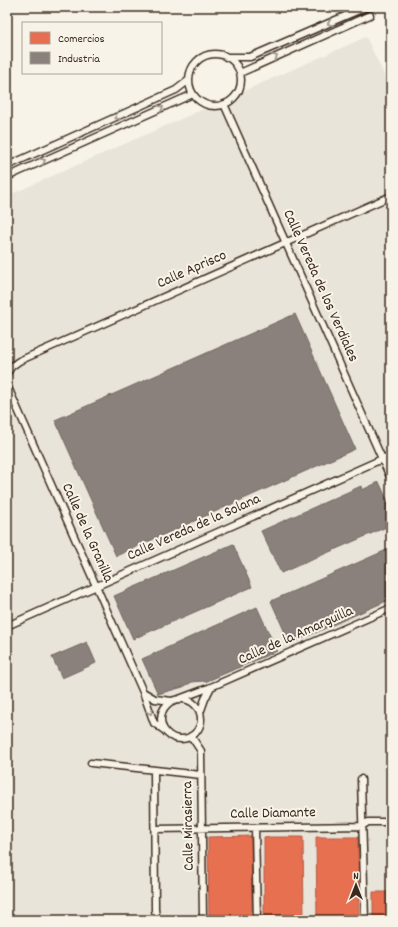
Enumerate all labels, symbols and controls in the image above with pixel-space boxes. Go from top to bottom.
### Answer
one-way arrow [327,18,334,26]
legend [22,22,162,74]
text: Comercios [58,31,105,48]
text: Industria [58,51,100,68]
one-way arrow [272,54,279,62]
one-way arrow [158,105,165,113]
one-way arrow [113,112,120,120]
one-way arrow [39,158,46,166]
street label: Calle Vereda de los Verdiales [276,206,364,366]
street label: Calle Aprisco [154,245,231,295]
street label: Calle de la Granilla [55,480,119,587]
street label: Calle Vereda de la Solana [124,488,265,567]
street label: Calle de la Amarguilla [235,600,358,671]
one-way arrow [146,708,154,715]
street label: Calle Mirasierra [177,780,201,871]
street label: Calle Diamante [230,802,316,826]
north arrow [336,865,376,905]
text: N [353,869,359,885]

